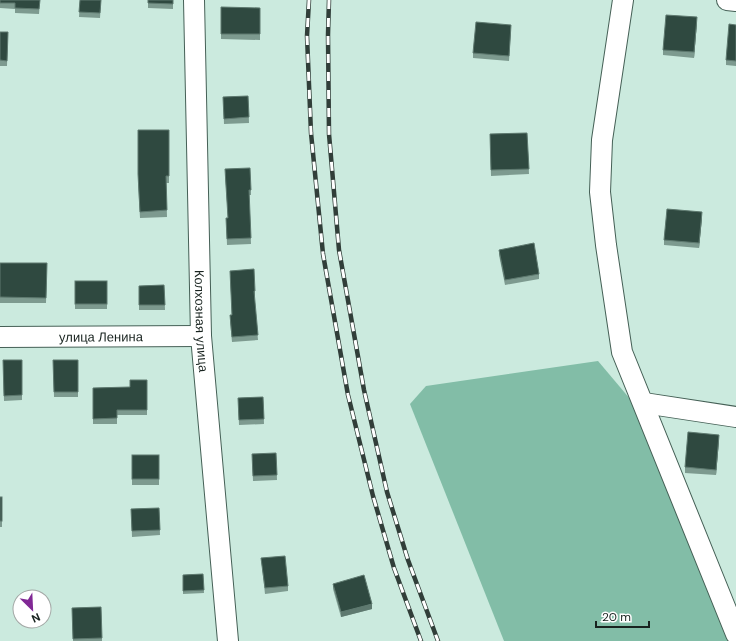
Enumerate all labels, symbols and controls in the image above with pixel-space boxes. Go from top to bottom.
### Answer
street label: Колхозная улица [191,270,212,373]
street label: улица Ленина [59,328,144,346]
north arrow [12,589,52,629]
scale bar [596,603,649,629]
text: 20 m [602,609,631,625]
text: N [30,610,43,626]

